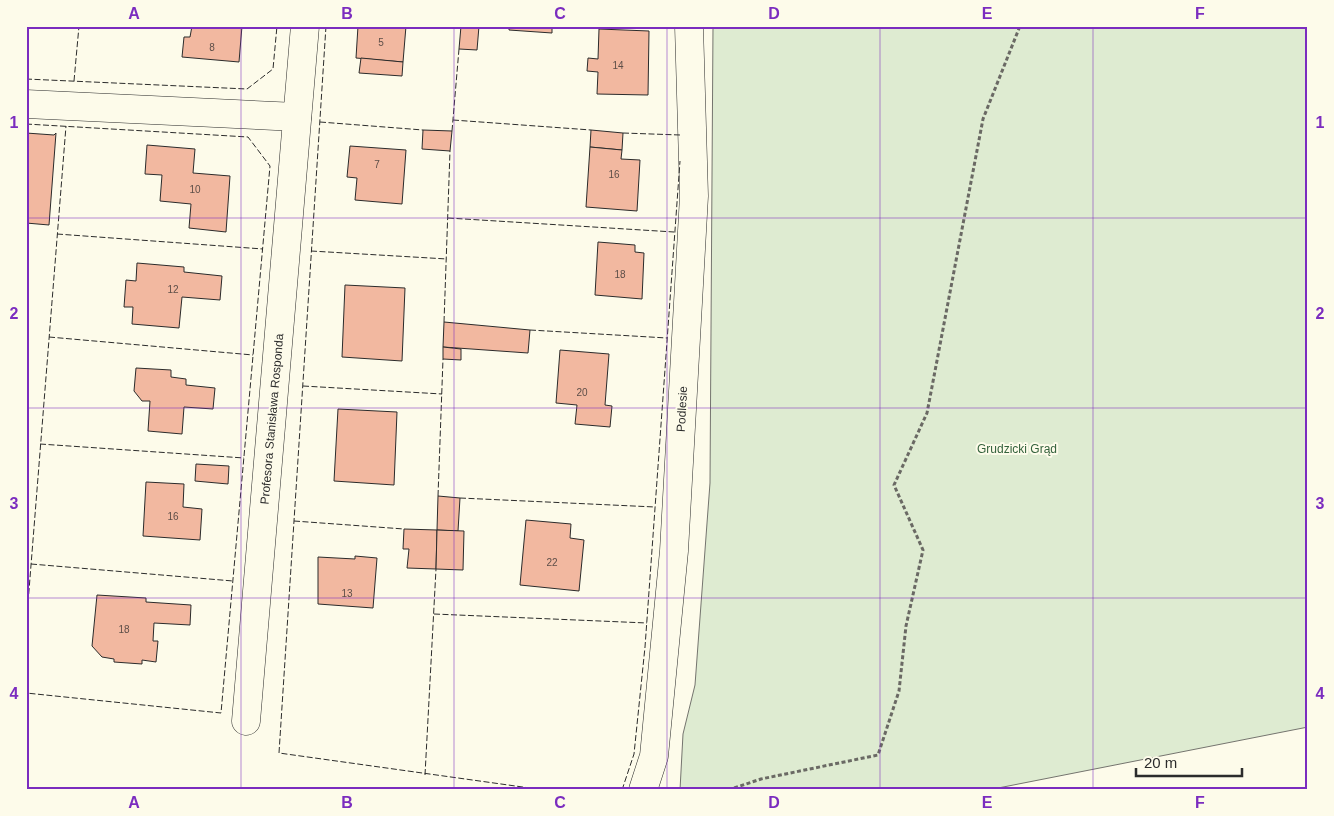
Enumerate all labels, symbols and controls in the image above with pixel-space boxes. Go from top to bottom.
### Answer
text: A [128,5,140,22]
text: B [341,5,353,22]
text: C [554,5,566,22]
text: D [768,5,780,22]
text: E [982,5,993,22]
text: F [1195,5,1205,22]
house number: 5 [378,37,384,48]
house number: 8 [209,42,215,53]
house number: 14 [612,60,624,71]
text: 1 [10,114,19,131]
text: 1 [1316,114,1325,131]
house number: 7 [374,159,380,170]
house number: 16 [608,169,620,180]
house number: 10 [189,184,201,195]
house number: 18 [614,269,626,280]
house number: 12 [167,284,179,295]
text: 2 [10,305,19,322]
text: 2 [1316,305,1325,322]
street label: Profesora Stanisława Rosponda [258,333,286,505]
street label: Podlesie [674,385,690,432]
house number: 20 [576,387,588,398]
park label: Grudzicki Grąd [977,442,1057,456]
text: 3 [10,495,19,512]
text: 3 [1316,495,1325,512]
house number: 16 [167,511,179,522]
house number: 22 [546,557,558,568]
house number: 13 [341,588,353,599]
house number: 18 [118,624,130,635]
text: 4 [10,685,19,702]
text: 4 [1316,685,1325,702]
scale bar [1136,746,1243,778]
text: 20 m [1144,754,1177,771]
text: A [128,794,140,811]
text: B [341,794,353,811]
text: C [554,794,566,811]
text: D [768,794,780,811]
text: E [982,794,993,811]
text: F [1195,794,1205,811]

